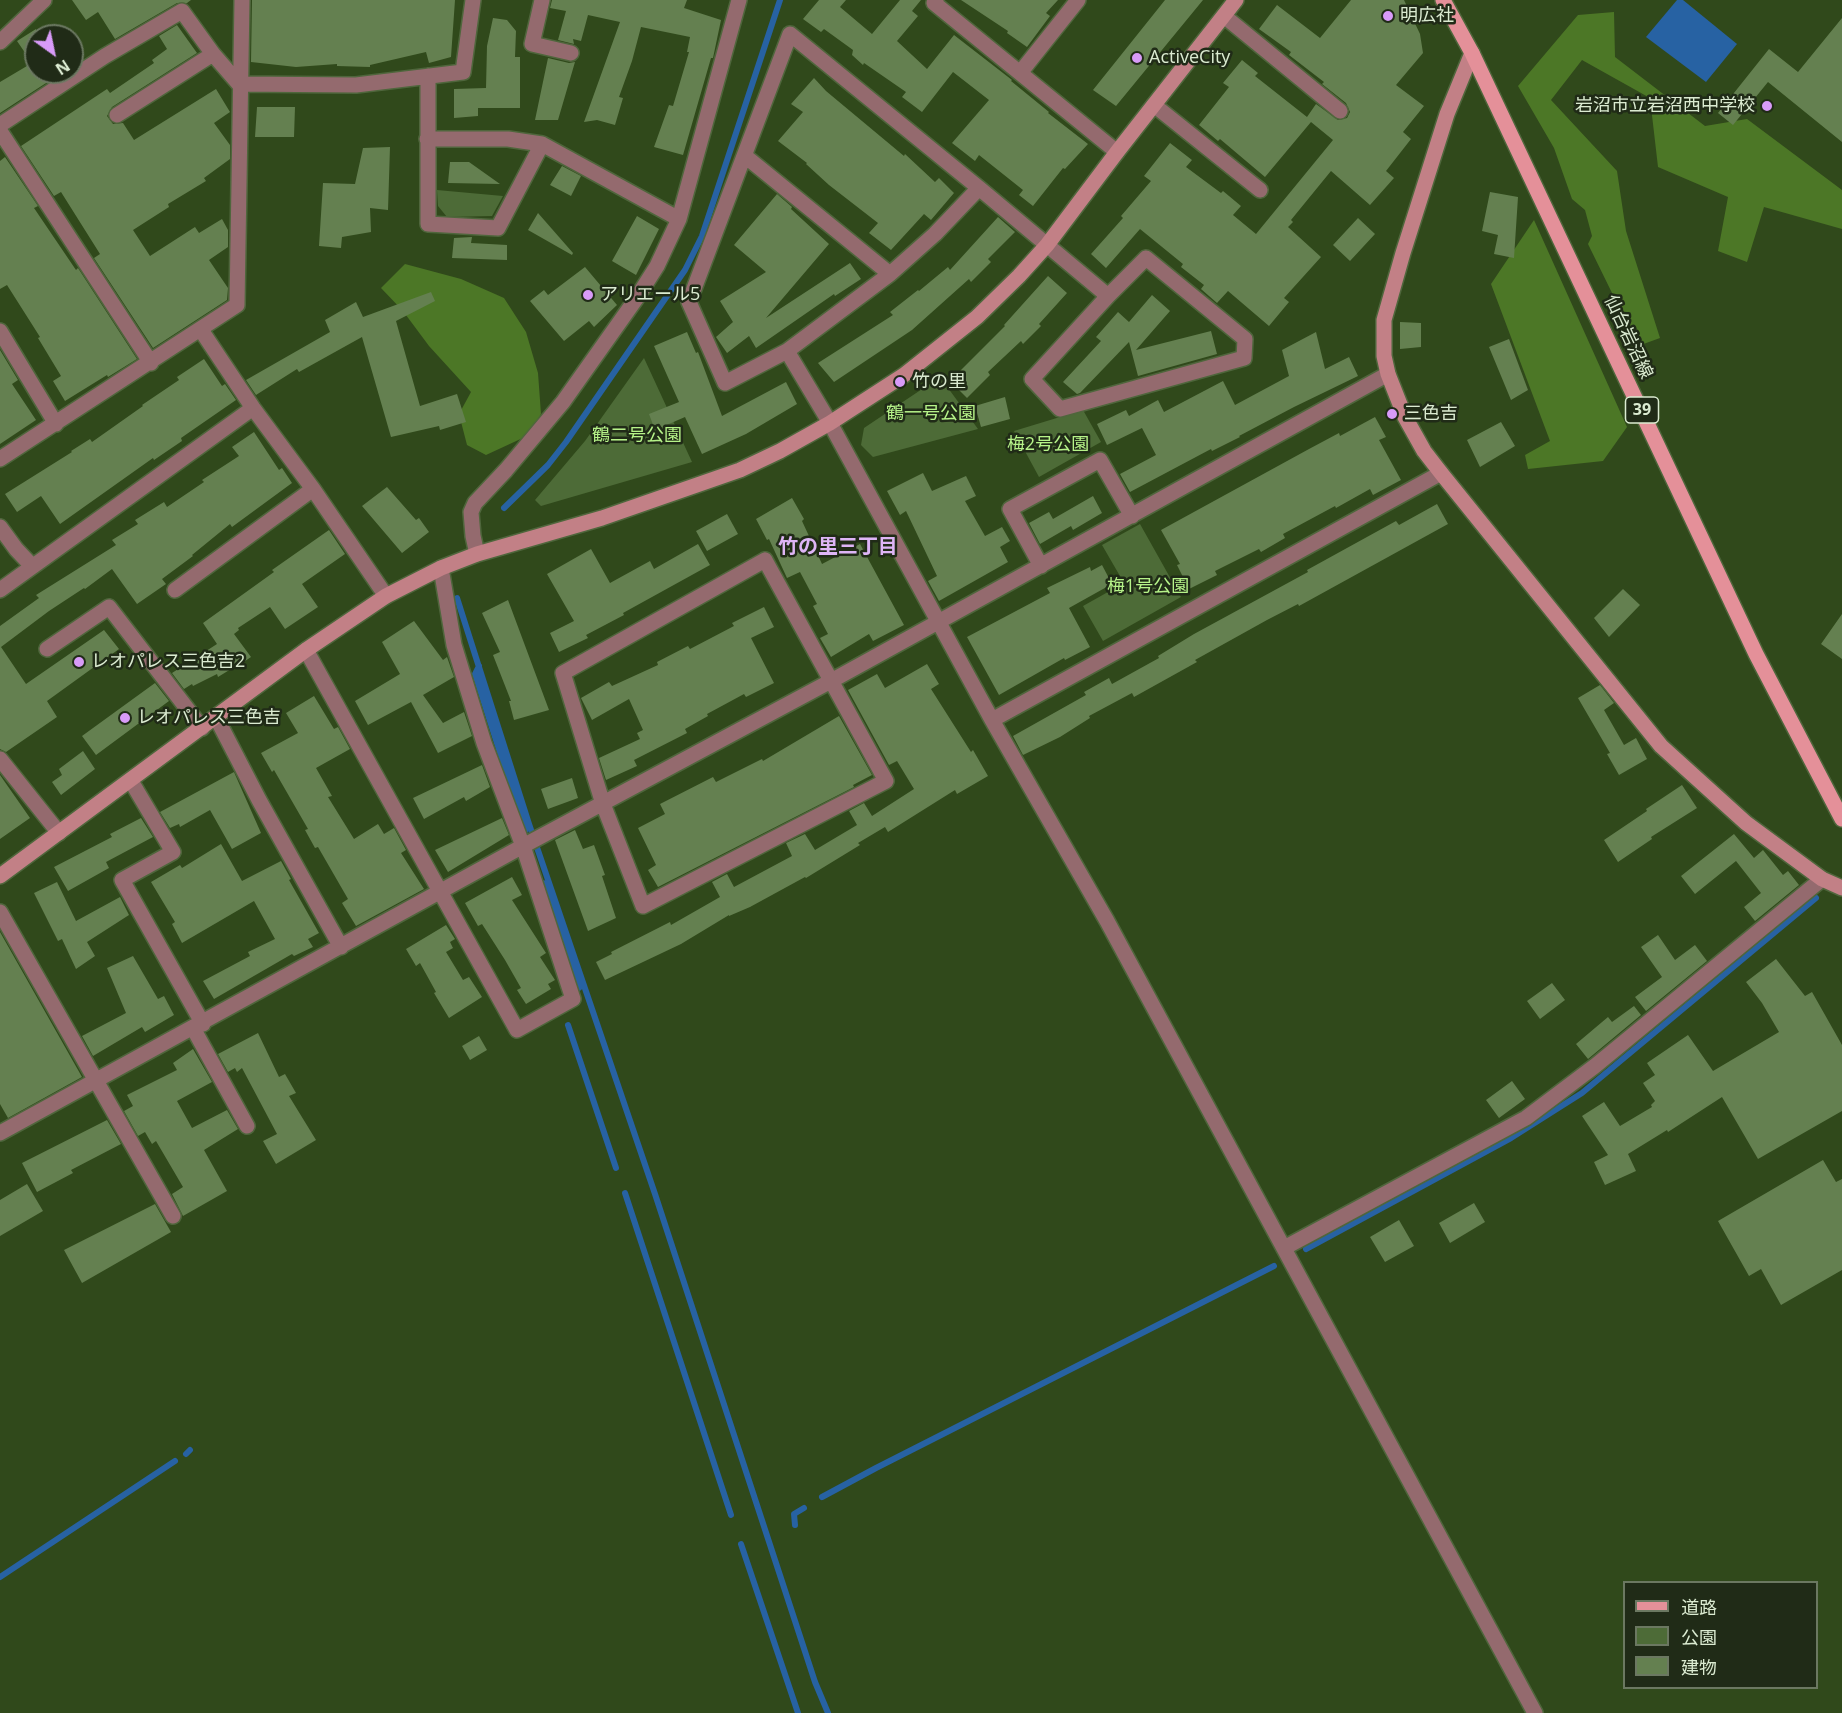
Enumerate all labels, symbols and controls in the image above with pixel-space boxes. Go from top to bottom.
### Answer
place label: 明広社 [1400,5,1454,27]
marker: 明広社 [1381,9,1395,23]
north arrow [24,24,84,84]
place label: ActiveCity [1149,47,1230,69]
marker: ActiveCity [1130,51,1144,65]
text: N [51,55,74,80]
place label: 岩沼市立岩沼西中学校 [1575,95,1755,117]
marker: 岩沼市立岩沼西中学校 [1760,99,1774,113]
place label: アリエール5 [600,284,700,306]
marker: アリエール5 [581,288,595,302]
street label: 仙台岩沼線 [1599,292,1657,382]
place label: 竹の里 [912,371,966,393]
marker: 竹の里 [893,375,907,389]
road number: 39 [1626,397,1658,423]
park label: 鶴一号公園 [886,403,976,425]
place label: 三色吉 [1404,403,1458,425]
marker: 三色吉 [1385,407,1399,421]
park label: 鶴二号公園 [592,425,682,447]
park label: 梅2号公園 [1007,434,1089,456]
district label: 竹の里三丁目 [778,535,898,559]
park label: 梅1号公園 [1107,576,1189,598]
place label: レオパレス三色吉2 [91,651,245,673]
marker: レオパレス三色吉2 [72,655,86,669]
place label: レオパレス三色吉 [137,707,281,729]
marker: レオパレス三色吉 [118,711,132,725]
legend [1623,1581,1818,1689]
text: 道路 [1681,1595,1717,1619]
text: 公園 [1681,1625,1717,1649]
text: 建物 [1681,1655,1717,1679]

